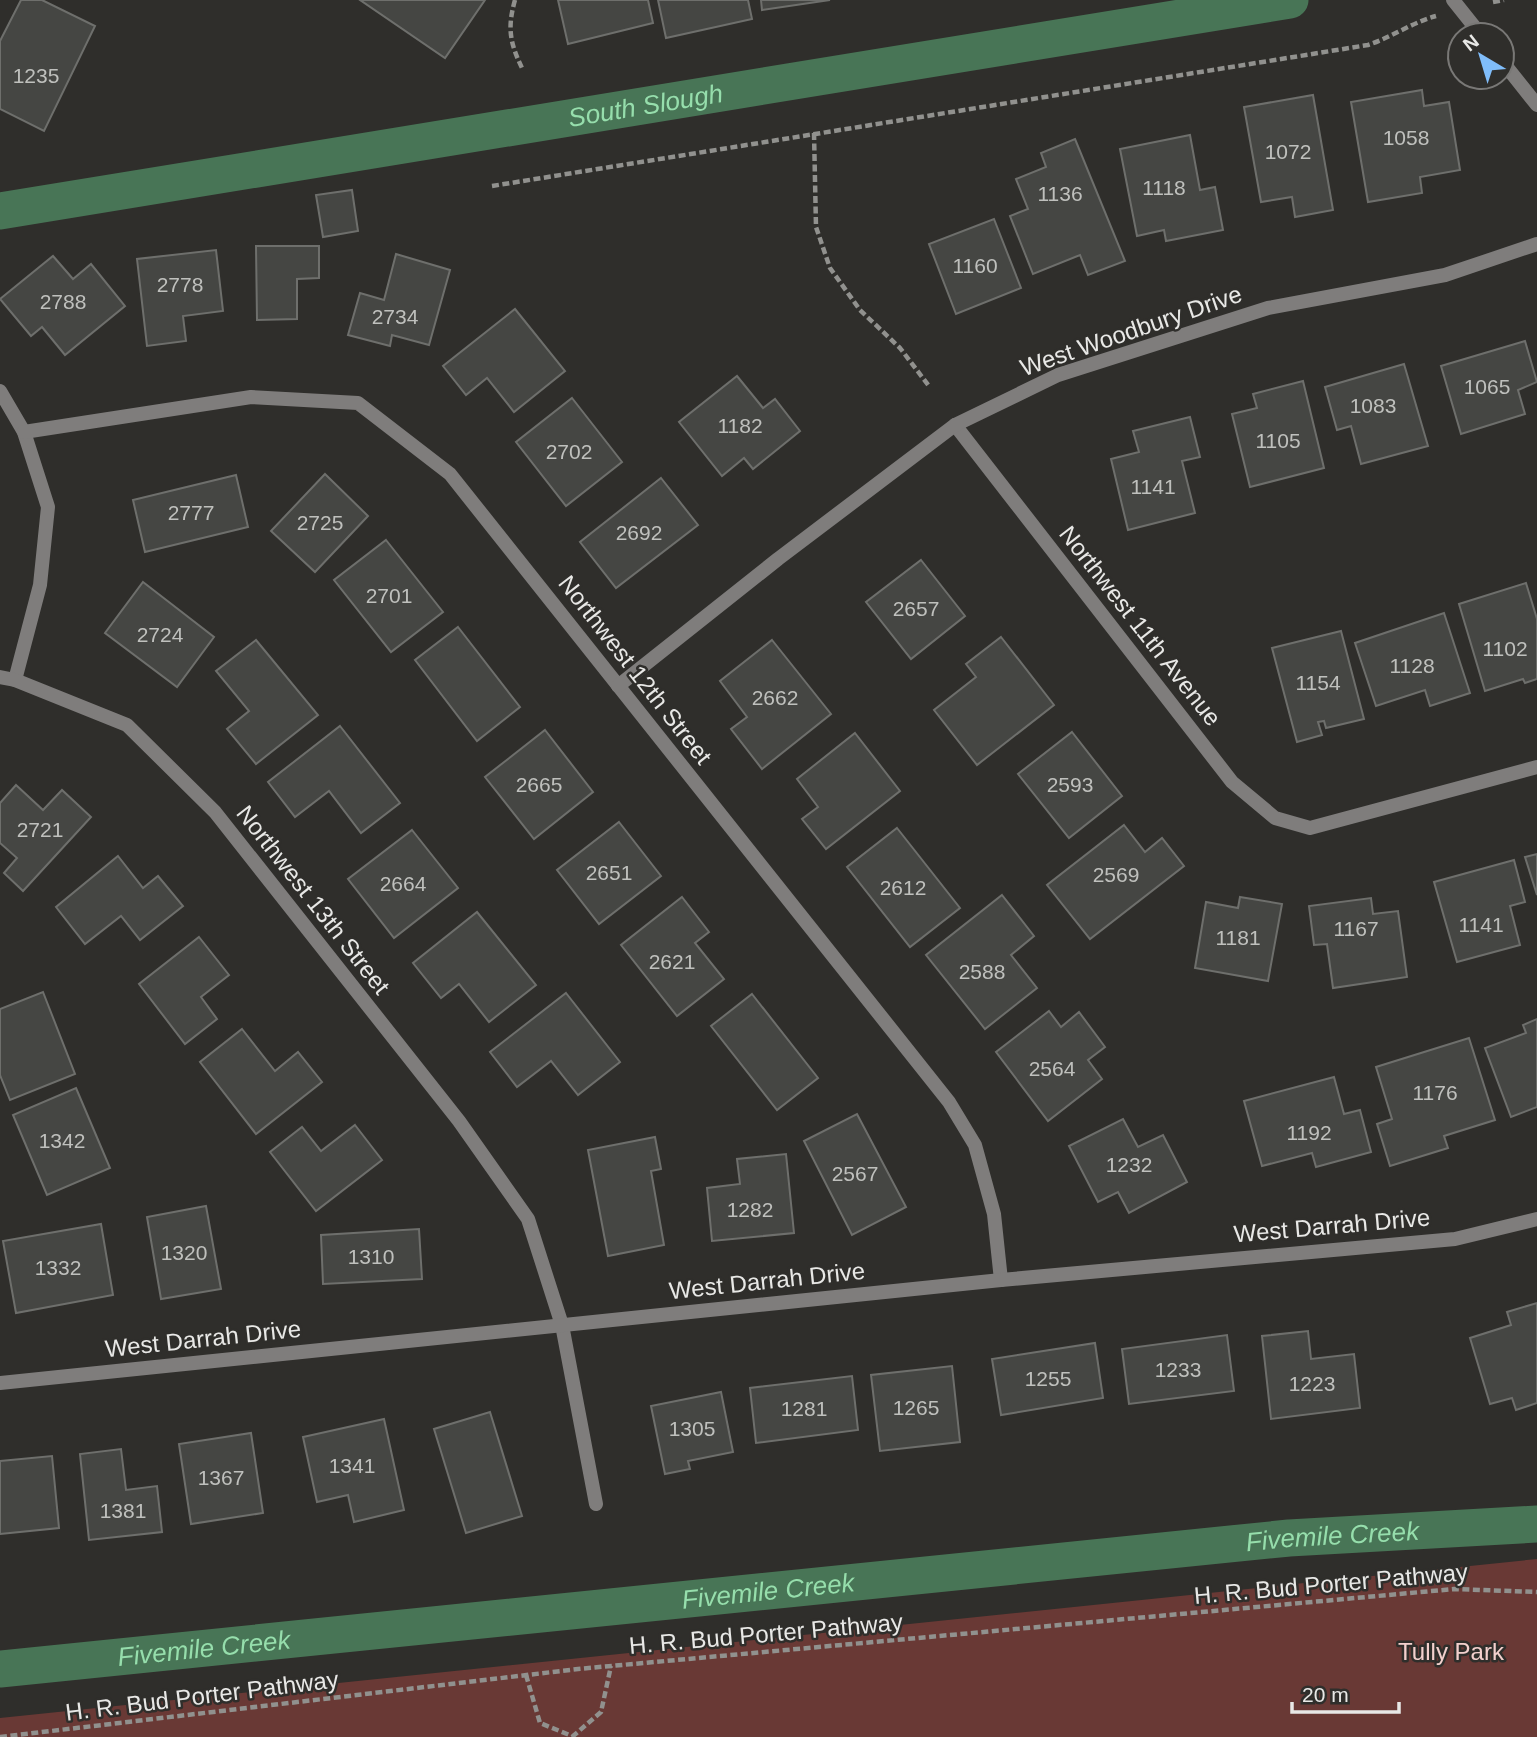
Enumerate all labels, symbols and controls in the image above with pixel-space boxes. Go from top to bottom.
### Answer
north arrow [1446,21,1516,91]
text: N [1459,30,1483,55]
house number: 1235 [13,64,59,87]
water label: South Slough [566,78,725,133]
house number: 1058 [1383,126,1429,149]
house number: 1072 [1265,140,1311,163]
house number: 1118 [1142,176,1186,199]
house number: 1136 [1037,182,1083,205]
house number: 1160 [952,254,998,277]
house number: 2778 [157,273,203,296]
street label: West Woodbury Drive [1017,280,1245,381]
house number: 2788 [40,290,86,313]
house number: 2734 [372,305,419,328]
house number: 1065 [1464,375,1510,398]
house number: 1083 [1350,394,1396,417]
house number: 1182 [717,414,763,437]
house number: 1105 [1255,429,1301,452]
house number: 2702 [546,440,592,463]
house number: 1141 [1130,475,1176,498]
house number: 2777 [168,501,214,524]
house number: 2725 [297,511,343,534]
street label: Northwest 11th Avenue [1054,520,1227,731]
house number: 2692 [616,521,662,544]
street label: Northwest 12th Street [553,570,718,770]
house number: 2701 [366,584,412,607]
house number: 2657 [893,597,939,620]
house number: 2724 [137,623,184,646]
house number: 1102 [1482,637,1528,660]
house number: 1128 [1389,654,1435,677]
house number: 1154 [1295,671,1341,694]
house number: 2662 [752,686,798,709]
house number: 2665 [516,773,562,796]
house number: 2593 [1047,773,1093,796]
street label: Northwest 13th Street [231,800,396,1000]
house number: 2721 [17,818,63,841]
house number: 2651 [586,861,632,884]
house number: 2569 [1093,863,1139,886]
house number: 2664 [380,872,427,895]
house number: 2612 [880,876,926,899]
house number: 1141 [1458,913,1504,936]
house number: 1167 [1333,917,1379,940]
house number: 1181 [1215,926,1261,949]
house number: 2621 [649,950,695,973]
house number: 2588 [959,960,1005,983]
house number: 2564 [1029,1057,1076,1080]
house number: 1176 [1412,1081,1458,1104]
house number: 1192 [1286,1121,1332,1144]
house number: 1342 [39,1129,85,1152]
house number: 1232 [1106,1153,1152,1176]
house number: 2567 [832,1162,878,1185]
house number: 1282 [727,1198,773,1221]
street label: West Darrah Drive [1233,1203,1431,1248]
house number: 1320 [161,1241,207,1264]
house number: 1310 [348,1245,394,1268]
house number: 1332 [35,1256,81,1279]
street label: West Darrah Drive [668,1257,866,1304]
street label: West Darrah Drive [104,1315,302,1362]
house number: 1233 [1155,1358,1201,1381]
house number: 1255 [1025,1367,1071,1390]
house number: 1223 [1289,1372,1335,1395]
house number: 1265 [893,1396,939,1419]
house number: 1281 [781,1397,827,1420]
house number: 1305 [669,1417,715,1440]
house number: 1341 [329,1454,375,1477]
house number: 1367 [198,1466,244,1489]
house number: 1381 [100,1499,146,1522]
water label: Fivemile Creek [1244,1516,1422,1557]
street label: H. R. Bud Porter Pathway [1193,1558,1469,1609]
water label: Fivemile Creek [680,1567,858,1615]
street label: H. R. Bud Porter Pathway [628,1608,904,1659]
water label: Fivemile Creek [116,1624,294,1672]
park label: Tully Park [1398,1638,1505,1665]
street label: H. R. Bud Porter Pathway [64,1665,340,1726]
scale bar [1292,1670,1399,1714]
text: 20 m [1302,1683,1349,1706]

